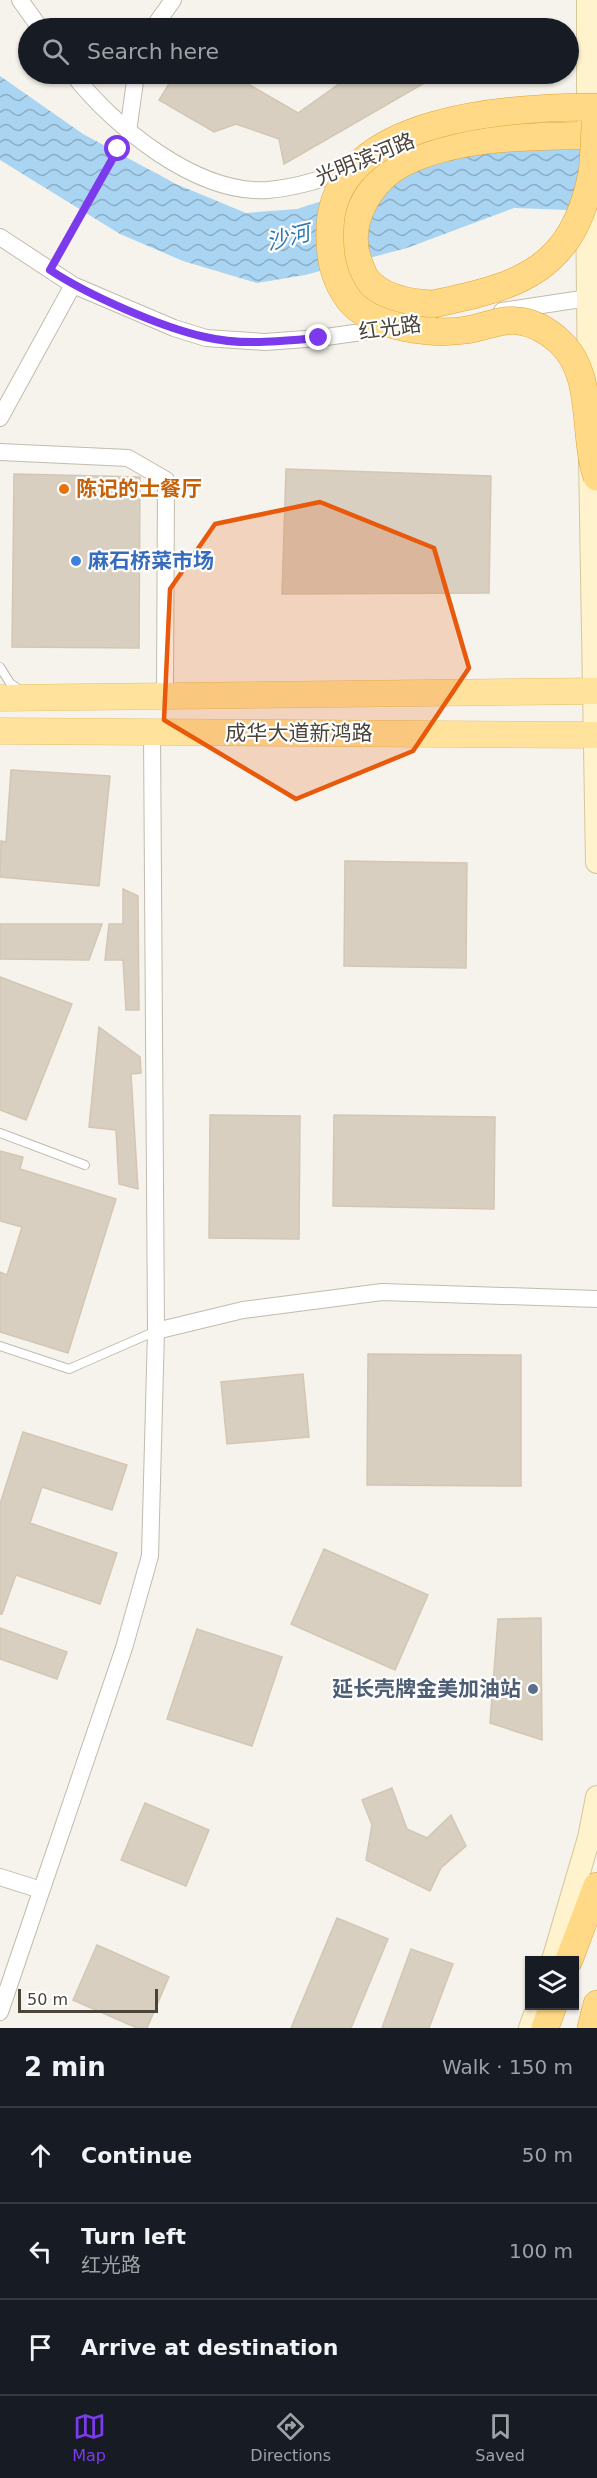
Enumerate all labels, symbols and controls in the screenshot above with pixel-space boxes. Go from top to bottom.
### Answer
search box [18,18,579,84]
icon: search [39,35,72,68]
text: Search here [87,39,219,64]
street label: 光明滨河路 [312,128,418,190]
route start [104,135,130,161]
water label: 沙河 [264,219,316,255]
street label: 红光路 [357,312,423,344]
route end [305,324,331,350]
place label: 陈记的士餐厅 [76,477,202,501]
marker: 陈记的士餐厅 [57,482,71,496]
place label: 麻石桥菜市场 [88,549,214,573]
marker: 麻石桥菜市场 [69,554,83,568]
street label: 成华大道新鸿路 [226,721,373,745]
place label: 延长壳牌金美加油站 [332,1677,521,1701]
marker: 延长壳牌金美加油站 [526,1682,540,1696]
map controls [525,1956,579,2010]
button: layers [525,1956,579,2010]
scale bar [18,1986,158,2014]
text: 50 m [27,1990,68,2009]
text: 2 min [24,2052,106,2082]
text: Walk · 150 m [442,2055,573,2079]
icon: ahead [24,2139,57,2172]
text: Continue [81,2143,192,2168]
text: 50 m [522,2143,573,2167]
text: Turn left [81,2224,186,2249]
icon: left [24,2235,57,2268]
text: 100 m [509,2239,573,2263]
text: 红光路 [81,2253,141,2277]
icon: arrive [24,2331,57,2364]
text: Arrive at destination [81,2335,338,2360]
tab: Map [72,2410,106,2465]
tab: Directions [250,2410,331,2465]
tab: Saved [475,2410,525,2465]

